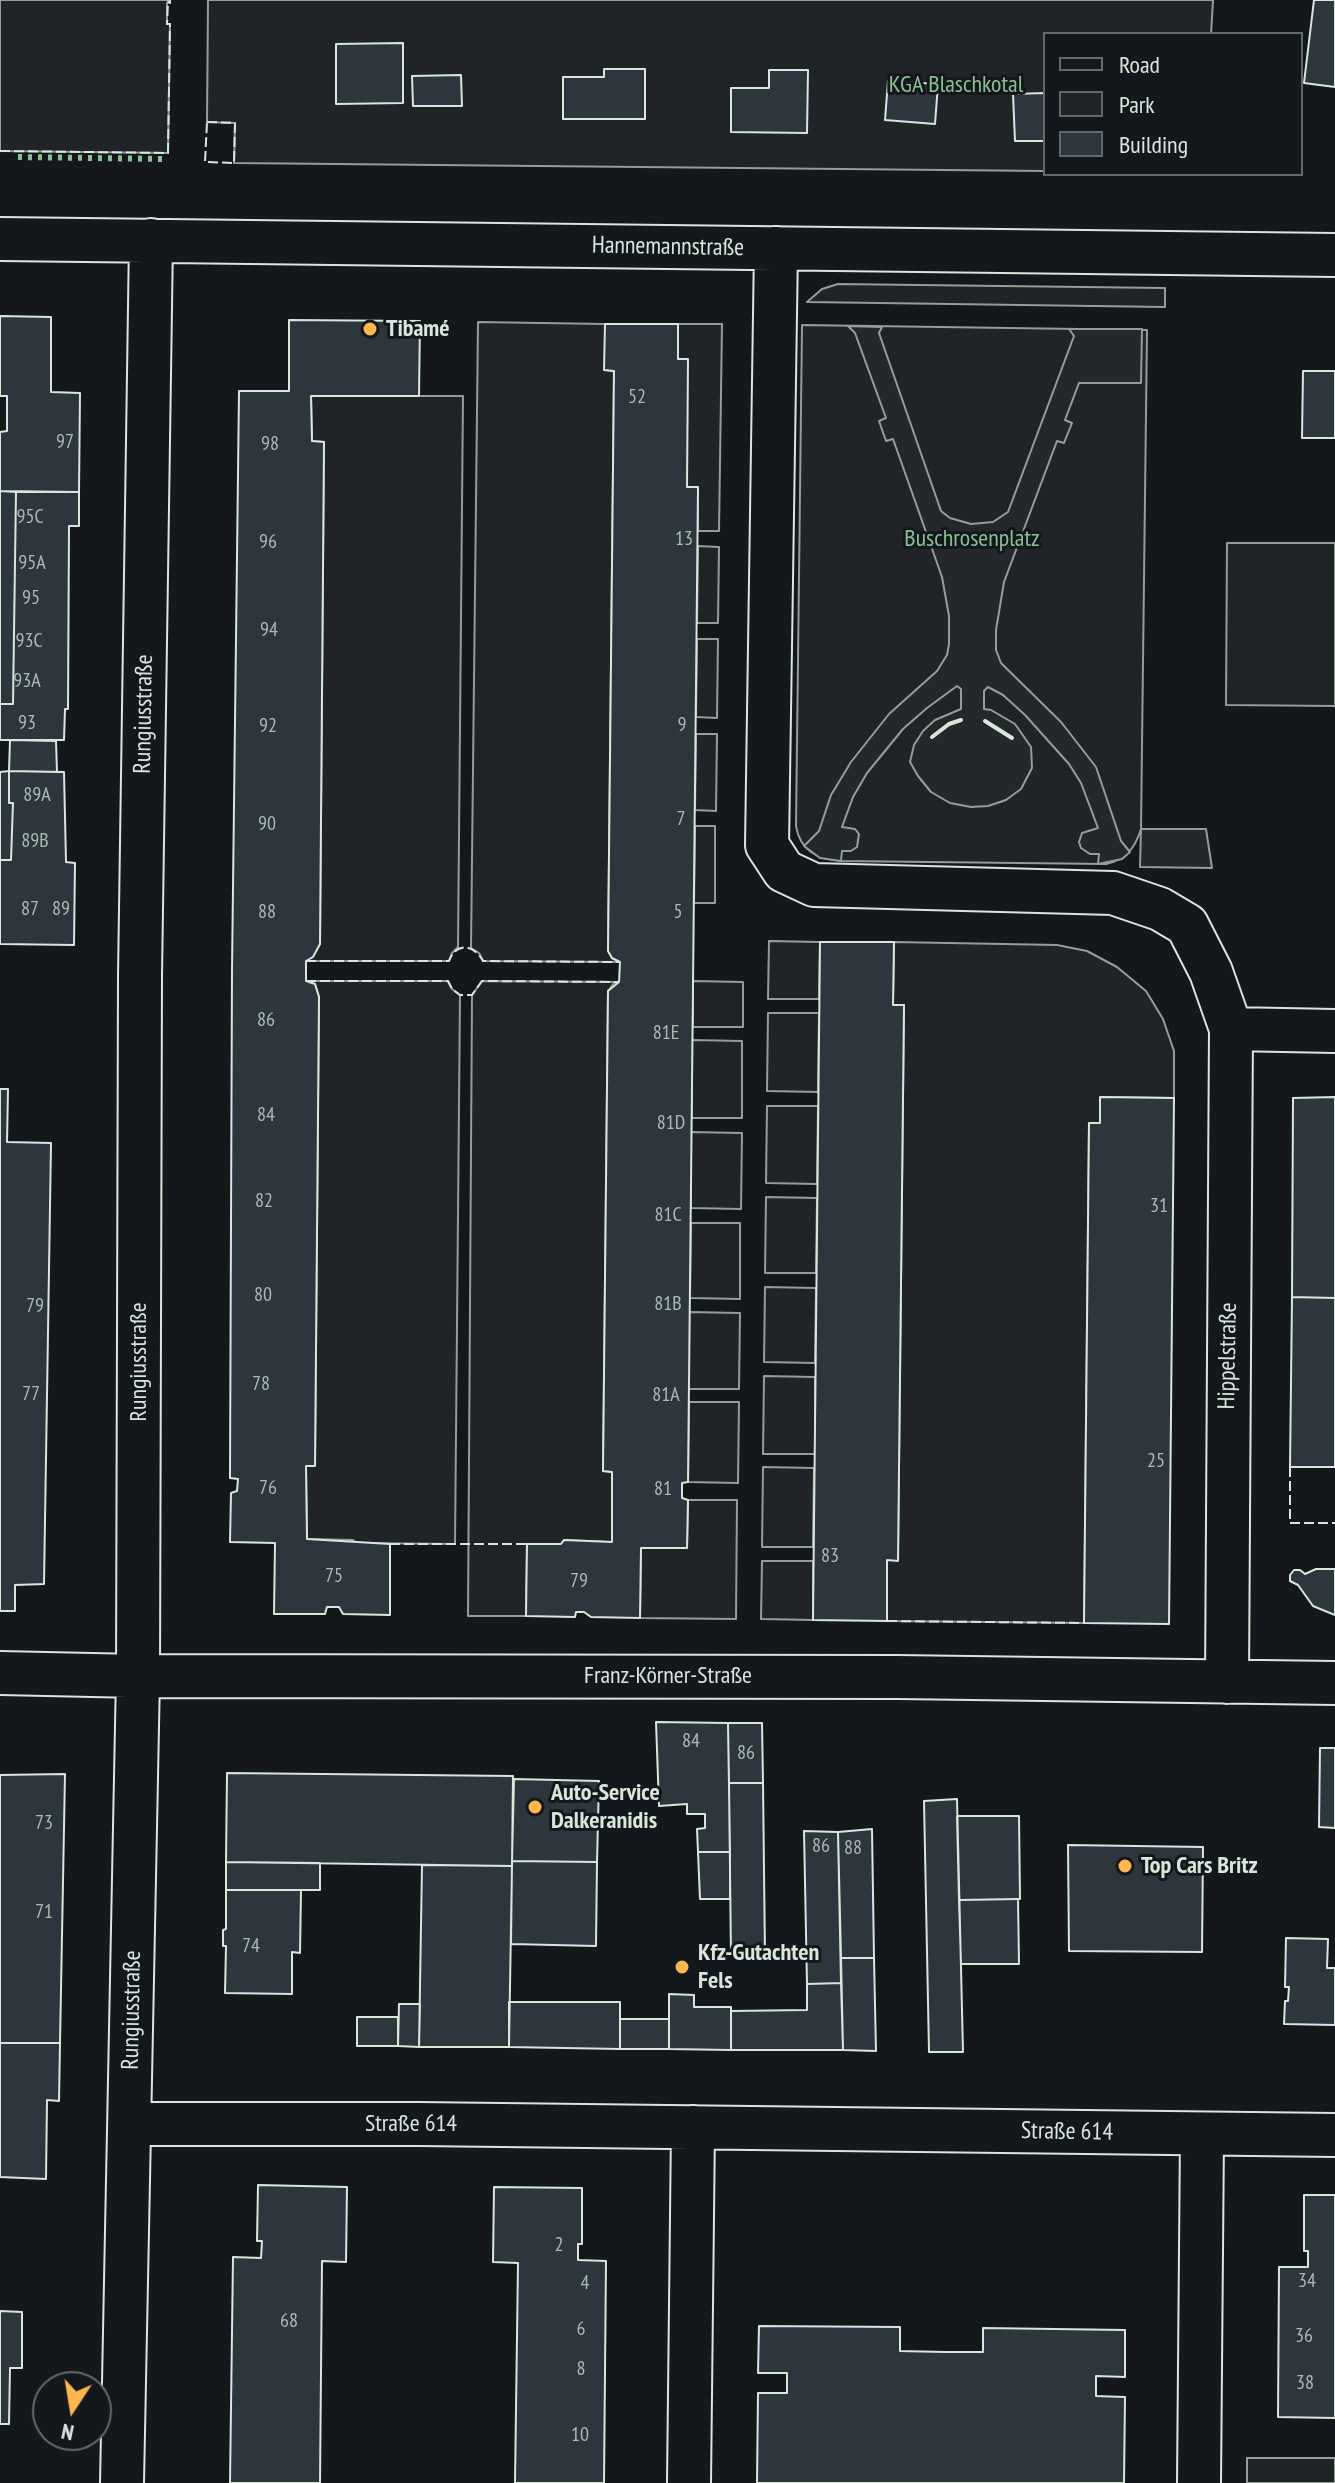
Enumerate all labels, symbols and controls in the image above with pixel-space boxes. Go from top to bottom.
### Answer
legend [1043,32,1303,176]
text: Road [1119,49,1160,80]
park label: KGA Blaschkotal [889,71,1023,99]
text: Park [1119,89,1155,120]
text: Building [1119,129,1188,160]
street label: Hannemannstraße [592,231,744,263]
place label: Tibamé [386,315,450,343]
marker: Tibamé [361,320,379,338]
house number: 52 [628,385,646,409]
house number: 97 [56,430,74,454]
house number: 98 [261,432,279,456]
house number: 95C [16,505,44,529]
park label: Buschrosenplatz [904,525,1040,553]
house number: 13 [675,527,693,551]
house number: 96 [259,530,277,554]
house number: 95A [18,551,46,575]
house number: 95 [22,586,40,610]
house number: 94 [260,618,278,642]
house number: 93C [15,629,43,653]
street label: Rungiusstraße [129,654,159,774]
house number: 93A [13,669,41,693]
house number: 93 [18,711,36,735]
house number: 9 [678,713,686,737]
house number: 92 [259,714,277,738]
house number: 89A [23,783,51,807]
house number: 7 [677,807,685,831]
house number: 90 [258,812,276,836]
house number: 89B [21,829,49,853]
house number: 87 [21,897,39,921]
house number: 89 [52,897,70,921]
house number: 88 [258,900,276,924]
house number: 5 [674,900,682,924]
house number: 86 [257,1008,275,1032]
house number: 81E [653,1021,679,1045]
house number: 84 [257,1103,275,1127]
house number: 81D [657,1111,685,1135]
house number: 82 [255,1189,273,1213]
house number: 31 [1150,1194,1168,1218]
house number: 81C [654,1203,682,1227]
house number: 80 [254,1283,272,1307]
house number: 81B [654,1292,682,1316]
house number: 79 [26,1294,44,1318]
street label: Rungiusstraße [125,1302,153,1422]
street label: Hippelstraße [1213,1302,1243,1410]
house number: 78 [252,1372,270,1396]
house number: 77 [22,1382,40,1406]
house number: 81A [652,1383,680,1407]
house number: 25 [1147,1449,1165,1473]
house number: 76 [259,1476,277,1500]
house number: 81 [654,1477,672,1501]
house number: 83 [821,1544,839,1568]
house number: 75 [325,1564,343,1588]
house number: 79 [570,1569,588,1593]
street label: Franz-Körner-Straße [584,1662,752,1690]
house number: 84 [682,1729,700,1753]
house number: 86 [737,1741,755,1765]
place label: Auto-Service Dalkeranidis [551,1779,660,1835]
marker: Auto-Service Dalkeranidis [526,1798,544,1816]
house number: 73 [35,1811,53,1835]
house number: 86 [812,1834,830,1858]
house number: 88 [844,1836,862,1860]
place label: Top Cars Britz [1141,1852,1258,1880]
marker: Top Cars Britz [1116,1857,1134,1875]
house number: 71 [35,1900,53,1924]
house number: 74 [242,1934,260,1958]
place label: Kfz-Gutachten Fels [698,1939,819,1995]
street label: Rungiusstraße [117,1950,147,2070]
marker: Kfz-Gutachten Fels [673,1958,691,1976]
street label: Straße 614 [365,2110,457,2138]
street label: Straße 614 [1021,2117,1113,2147]
house number: 2 [555,2233,563,2257]
house number: 34 [1298,2269,1316,2293]
house number: 4 [581,2271,589,2295]
house number: 68 [280,2309,298,2333]
house number: 6 [577,2317,585,2341]
house number: 36 [1295,2324,1313,2348]
house number: 8 [577,2357,585,2381]
north arrow [32,2371,112,2451]
house number: 38 [1296,2371,1314,2395]
text: N [59,2418,76,2447]
house number: 10 [571,2423,589,2447]

